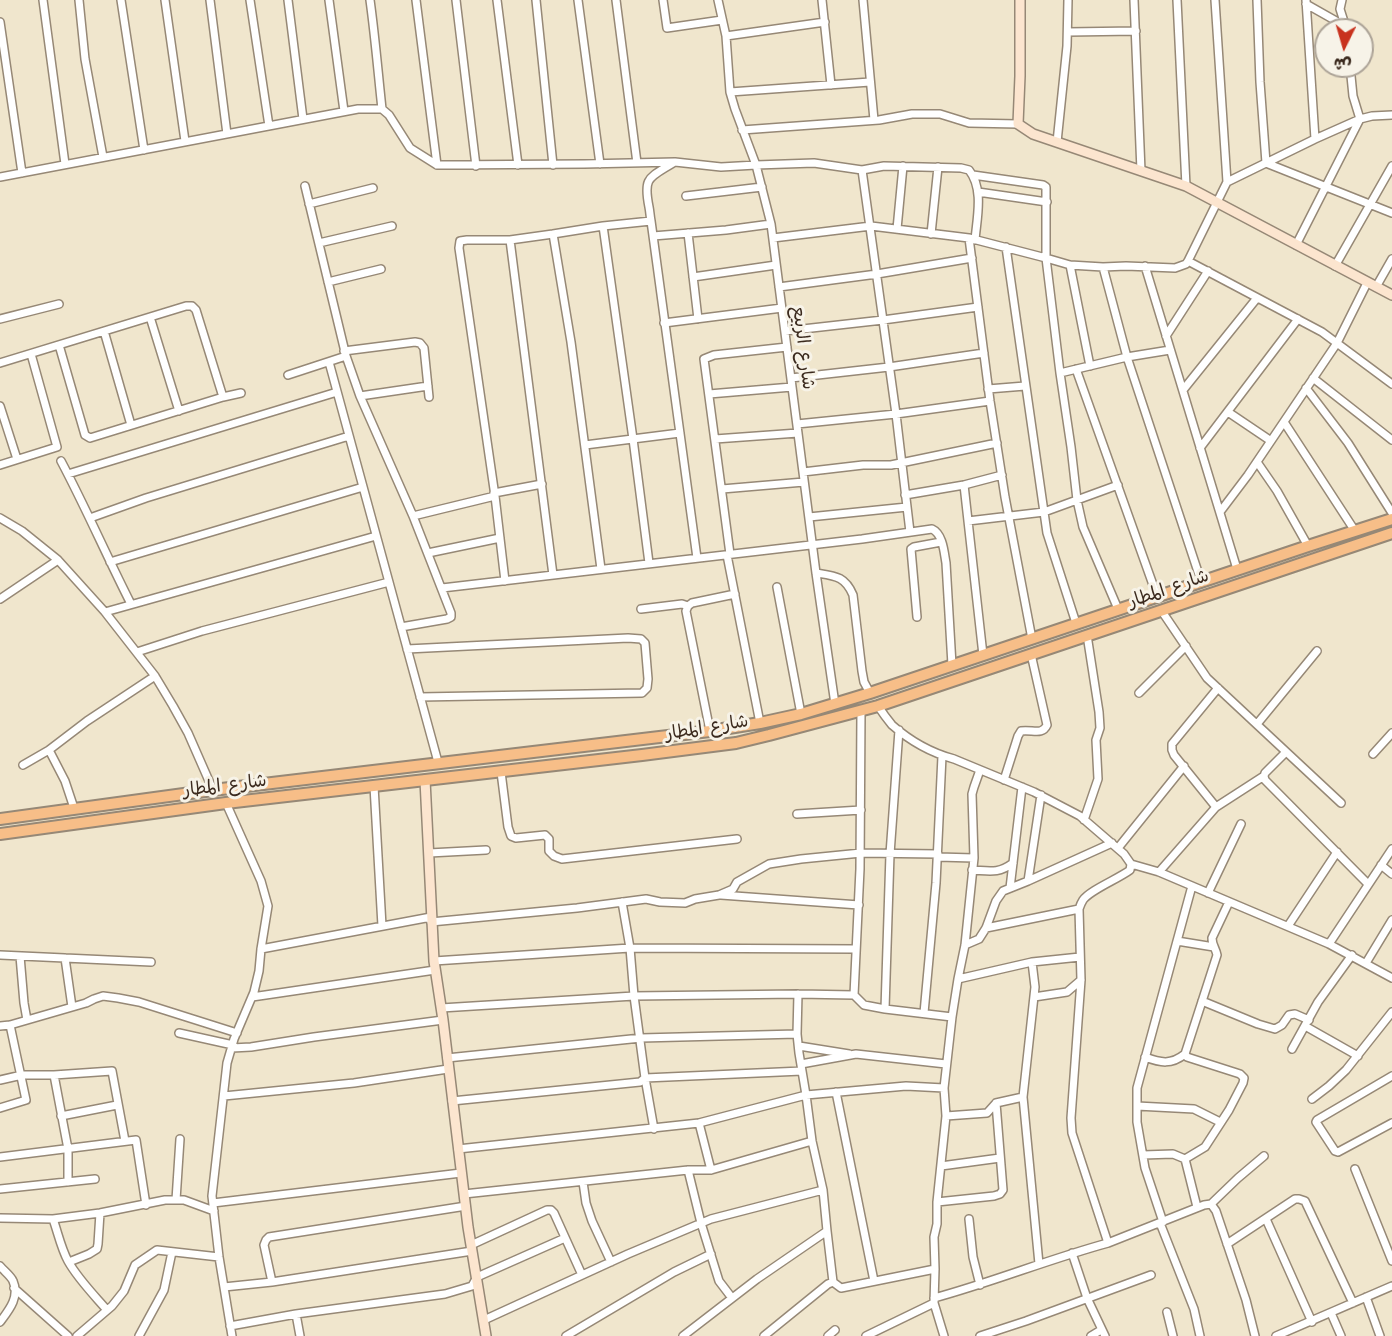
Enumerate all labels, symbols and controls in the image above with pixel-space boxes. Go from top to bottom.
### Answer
north arrow [1314,18,1374,78]
text: ش [1333,52,1352,76]
street label: شارع الربيع [786,305,818,391]
street label: شارع المطار [1126,566,1212,614]
street label: شارع المطار [664,712,750,746]
street label: شارع المطار [182,771,268,803]

